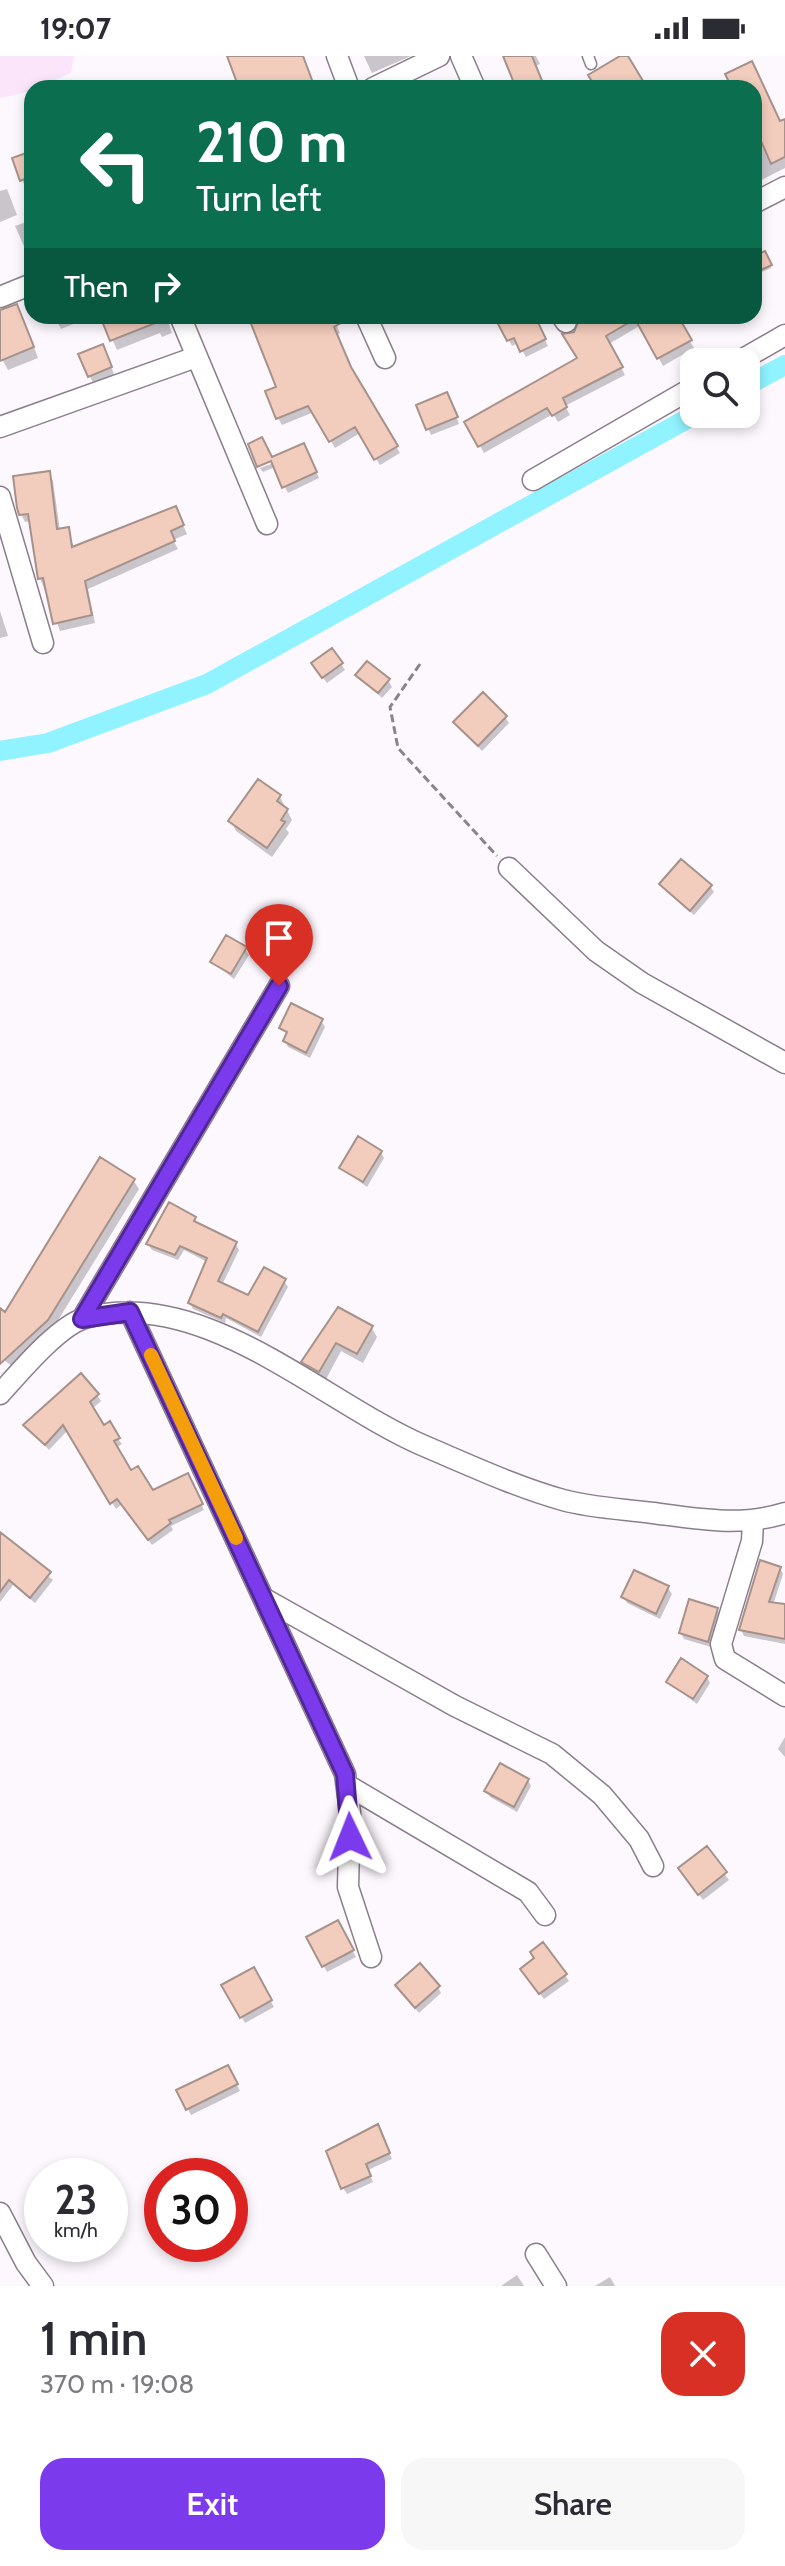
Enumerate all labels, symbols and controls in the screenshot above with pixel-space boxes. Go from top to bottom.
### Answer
text: 19:07 [40,10,111,47]
text: 210 m [196,108,347,176]
icon: left [64,112,168,216]
text: Turn left [196,176,321,220]
icon: right [144,264,188,308]
text: Then [64,268,128,305]
map controls [680,348,760,428]
button: search [680,348,760,428]
pin [245,904,313,986]
icon: arrive [257,916,301,960]
position arrow [308,1795,392,1879]
speed limit sign: 30 [144,2158,248,2262]
text: 23 [55,2175,97,2224]
text: km/h [54,2218,98,2242]
text: 1 min [40,2309,147,2367]
button: close [661,2312,745,2396]
text: 370 m · 19:08 [40,2368,194,2400]
button: Exit [40,2458,385,2550]
button: Share [401,2458,745,2550]

